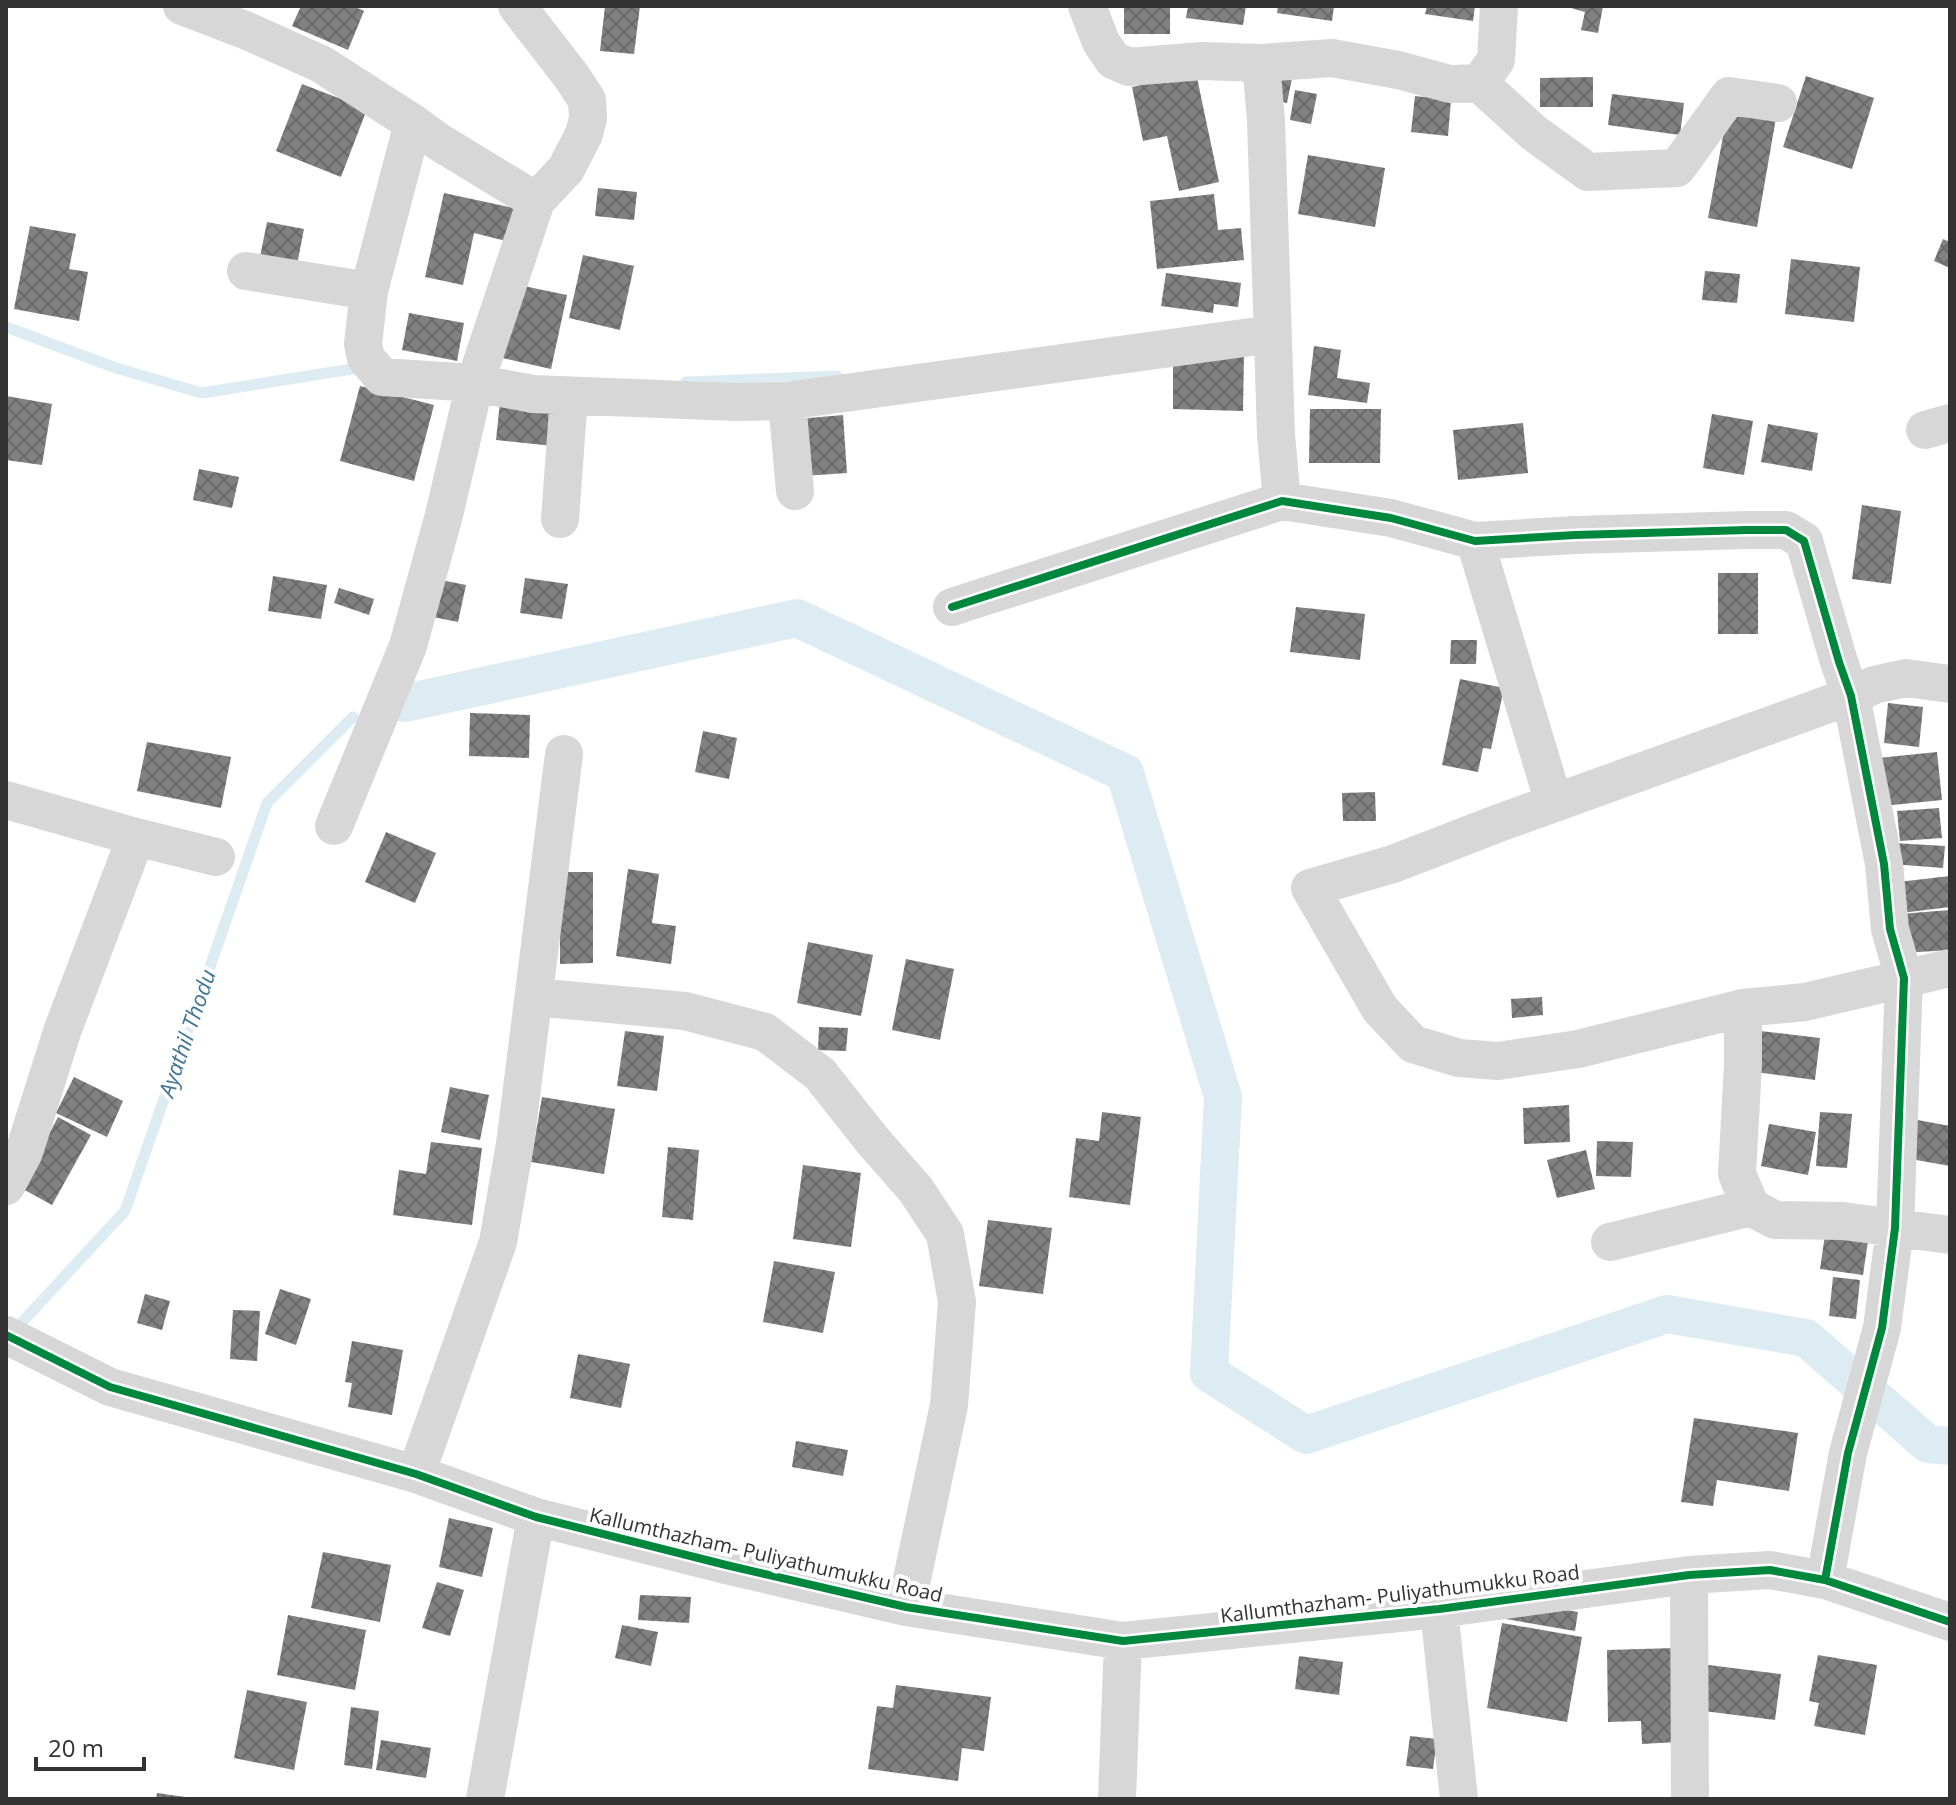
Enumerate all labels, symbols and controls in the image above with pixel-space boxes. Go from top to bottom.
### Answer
water label: Ayathil Thodu [150,965,222,1102]
street label: Kallumthazham- Puliyathumukku Road [587,1501,945,1608]
street label: Kallumthazham- Puliyathumukku Road [1219,1558,1581,1629]
scale bar [36,1721,144,1771]
text: 20 m [48,1731,104,1764]

